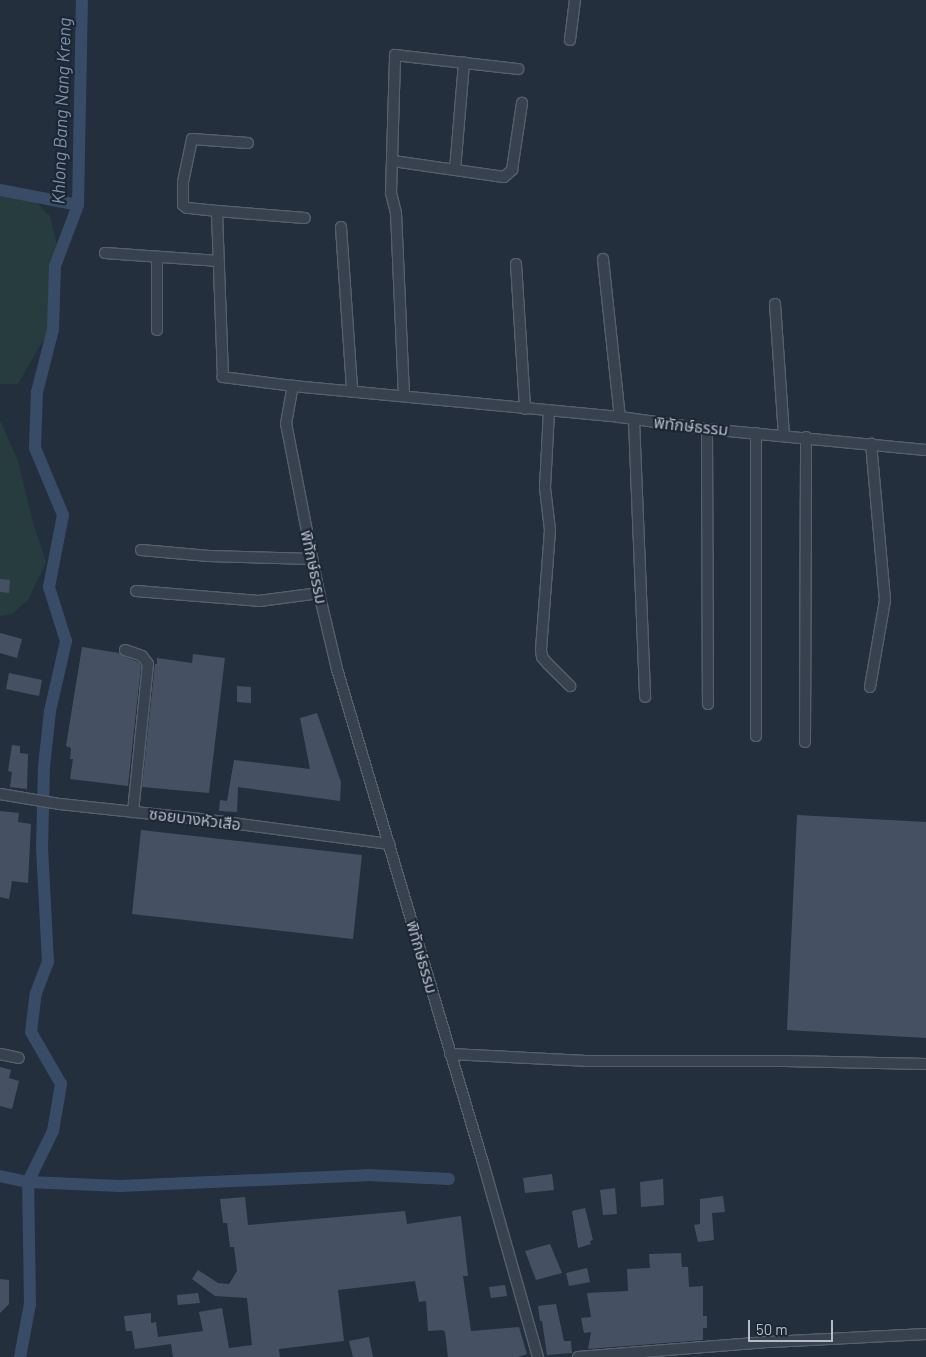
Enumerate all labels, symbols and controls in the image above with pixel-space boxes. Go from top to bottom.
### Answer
water label: Khlong Bang Nang Kreng [47,17,75,205]
street label: พิทักษ์ธรรม [653,413,729,439]
street label: พิทักษ์ธรรม [297,528,331,606]
street label: ซอยบางหัวเสือ [148,804,242,834]
street label: พิทักษ์ธรรม [402,918,442,996]
scale bar [751,1310,836,1342]
text: 50 m [756,1320,788,1338]

